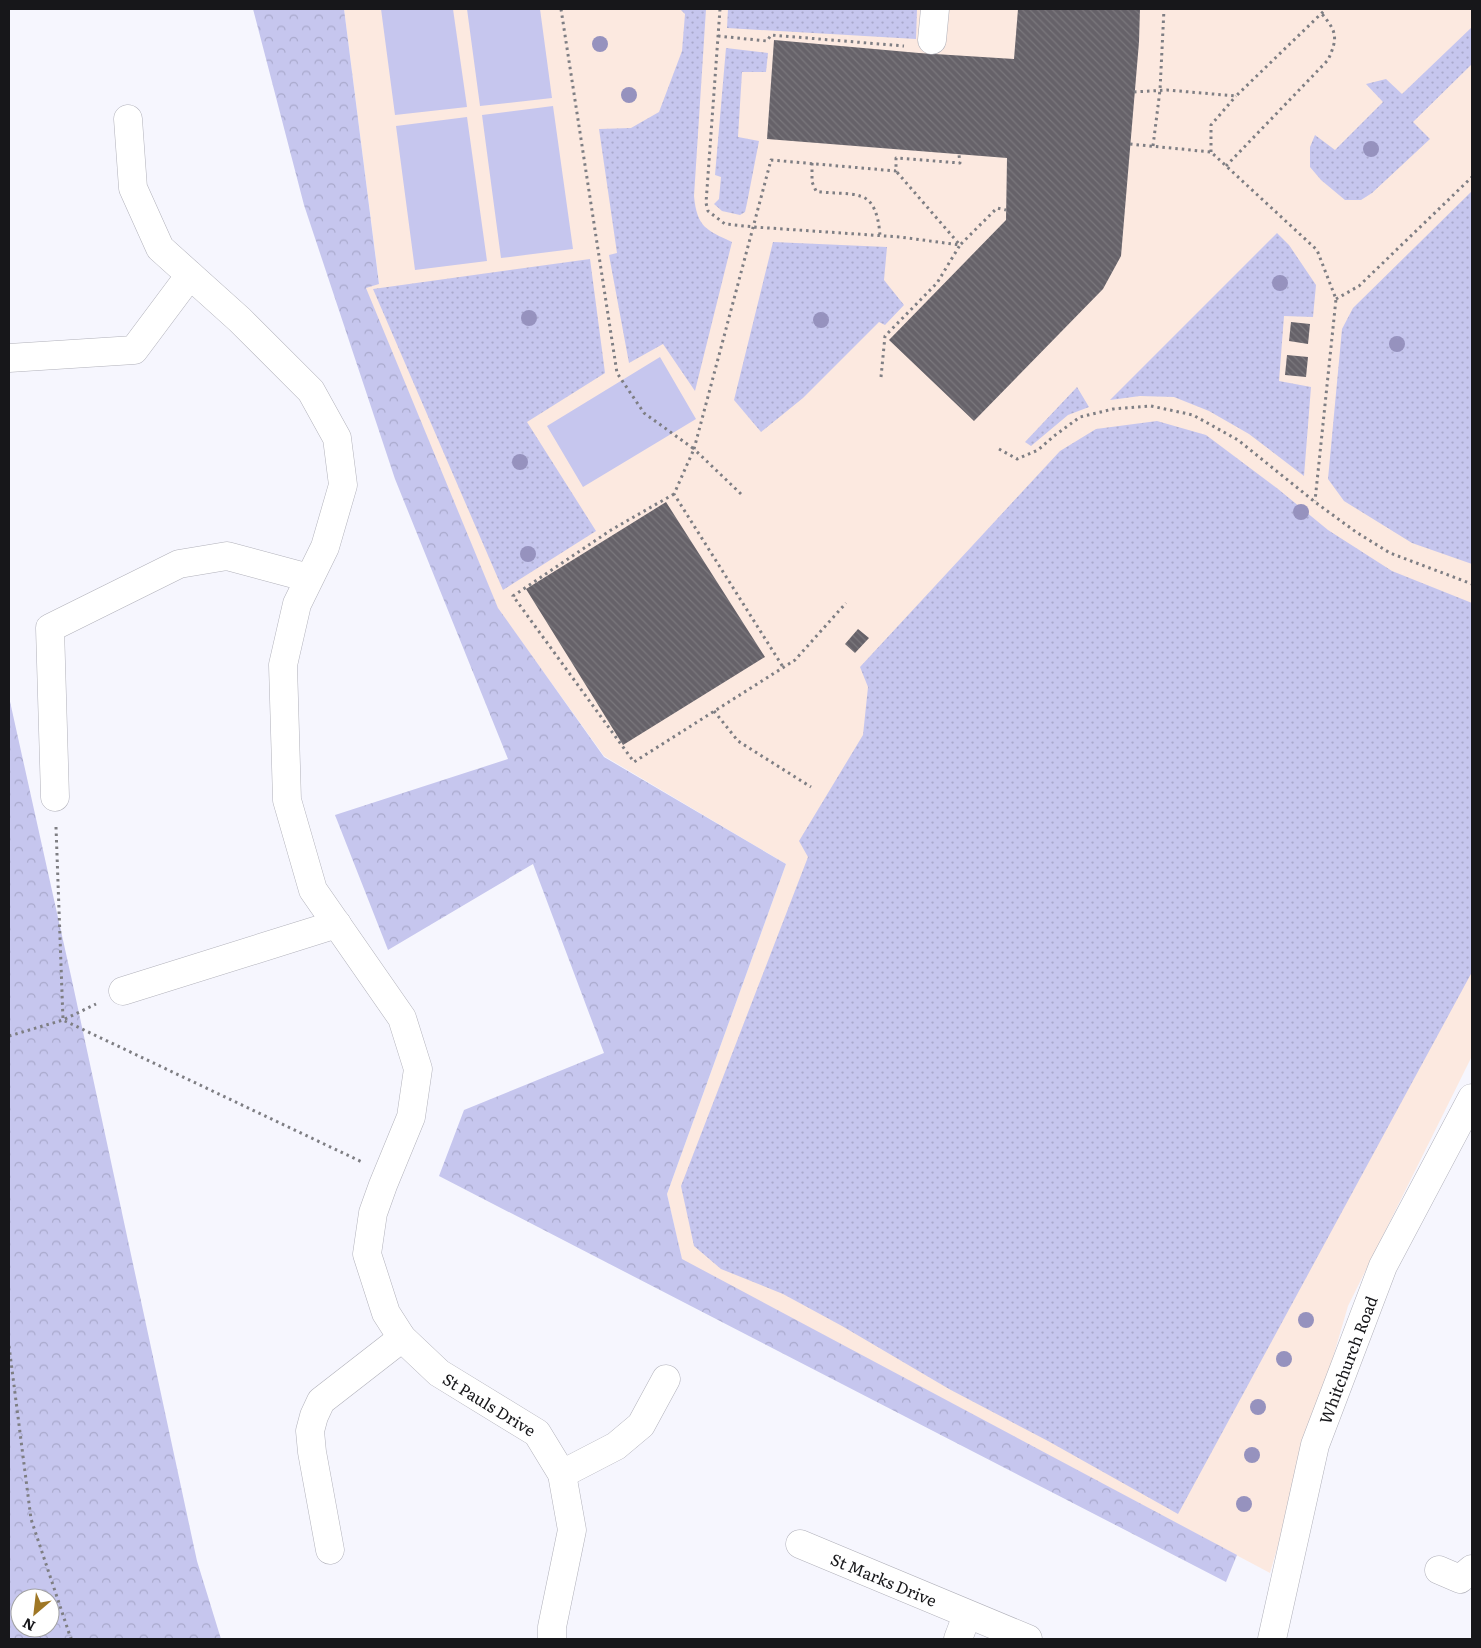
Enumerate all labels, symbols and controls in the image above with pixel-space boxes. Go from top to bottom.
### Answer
street label: Whitchurch Road [1312,1292,1383,1427]
street label: St Pauls Drive [439,1366,541,1442]
street label: St Marks Drive [827,1546,941,1612]
north arrow [10,1588,60,1638]
text: N [18,1614,38,1637]

